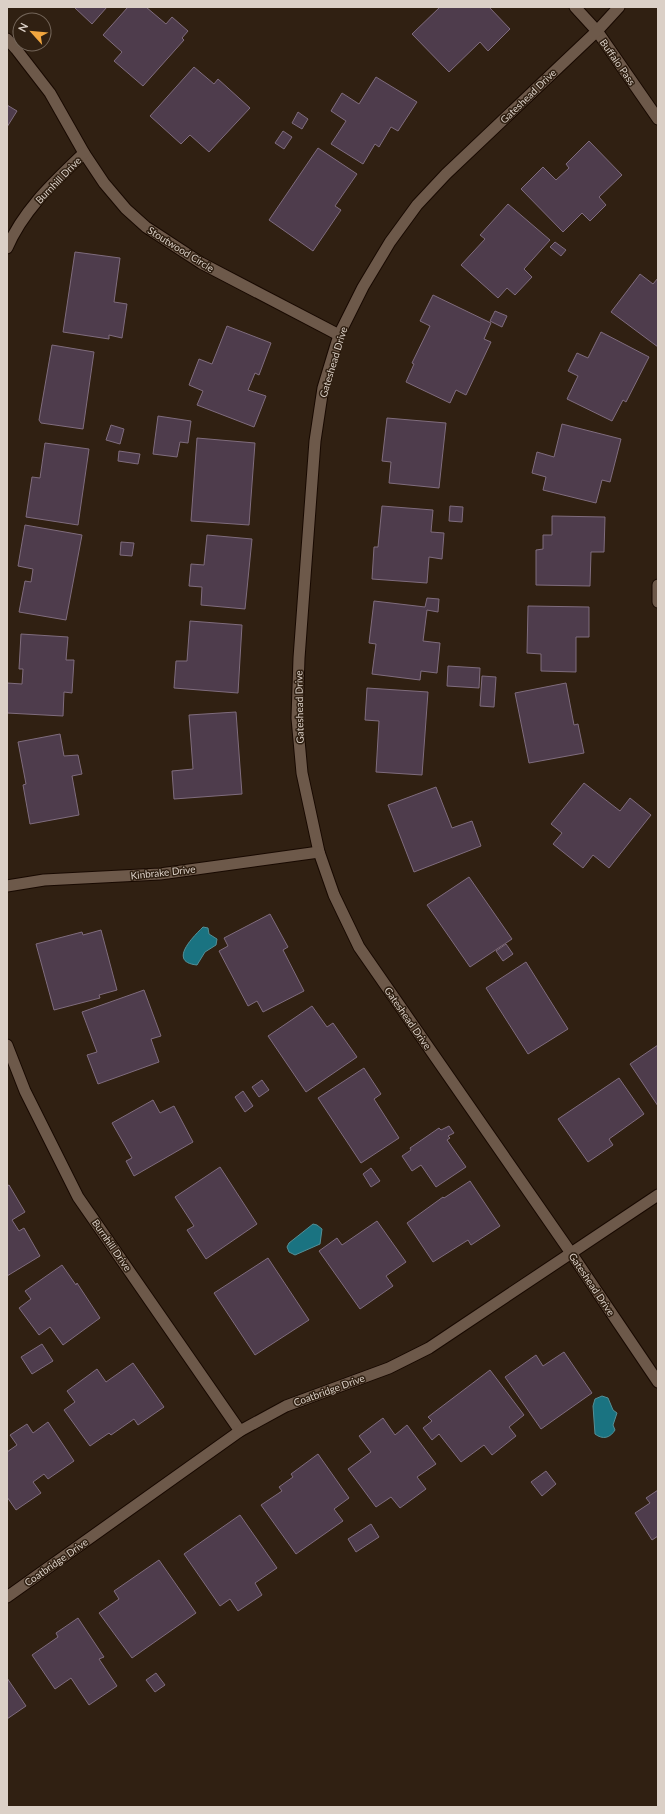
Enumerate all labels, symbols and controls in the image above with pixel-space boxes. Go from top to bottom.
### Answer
north arrow [12,12,52,52]
text: N [15,21,30,34]
street label: Buffalo Pass [598,37,638,87]
street label: Gateshead Drive [498,66,558,126]
street label: Burnhill Drive [33,154,83,206]
street label: Stoutwood Circle [146,224,216,274]
street label: Gateshead Drive [317,325,349,399]
street label: Gateshead Drive [292,670,306,744]
street label: Kinbrake Drive [130,863,196,881]
street label: Gateshead Drive [382,985,434,1051]
street label: Burnhill Drive [90,1217,134,1273]
street label: Gateshead Drive [567,1250,617,1318]
street label: Coatbridge Drive [292,1372,366,1408]
street label: Coatbridge Drive [22,1536,90,1588]

